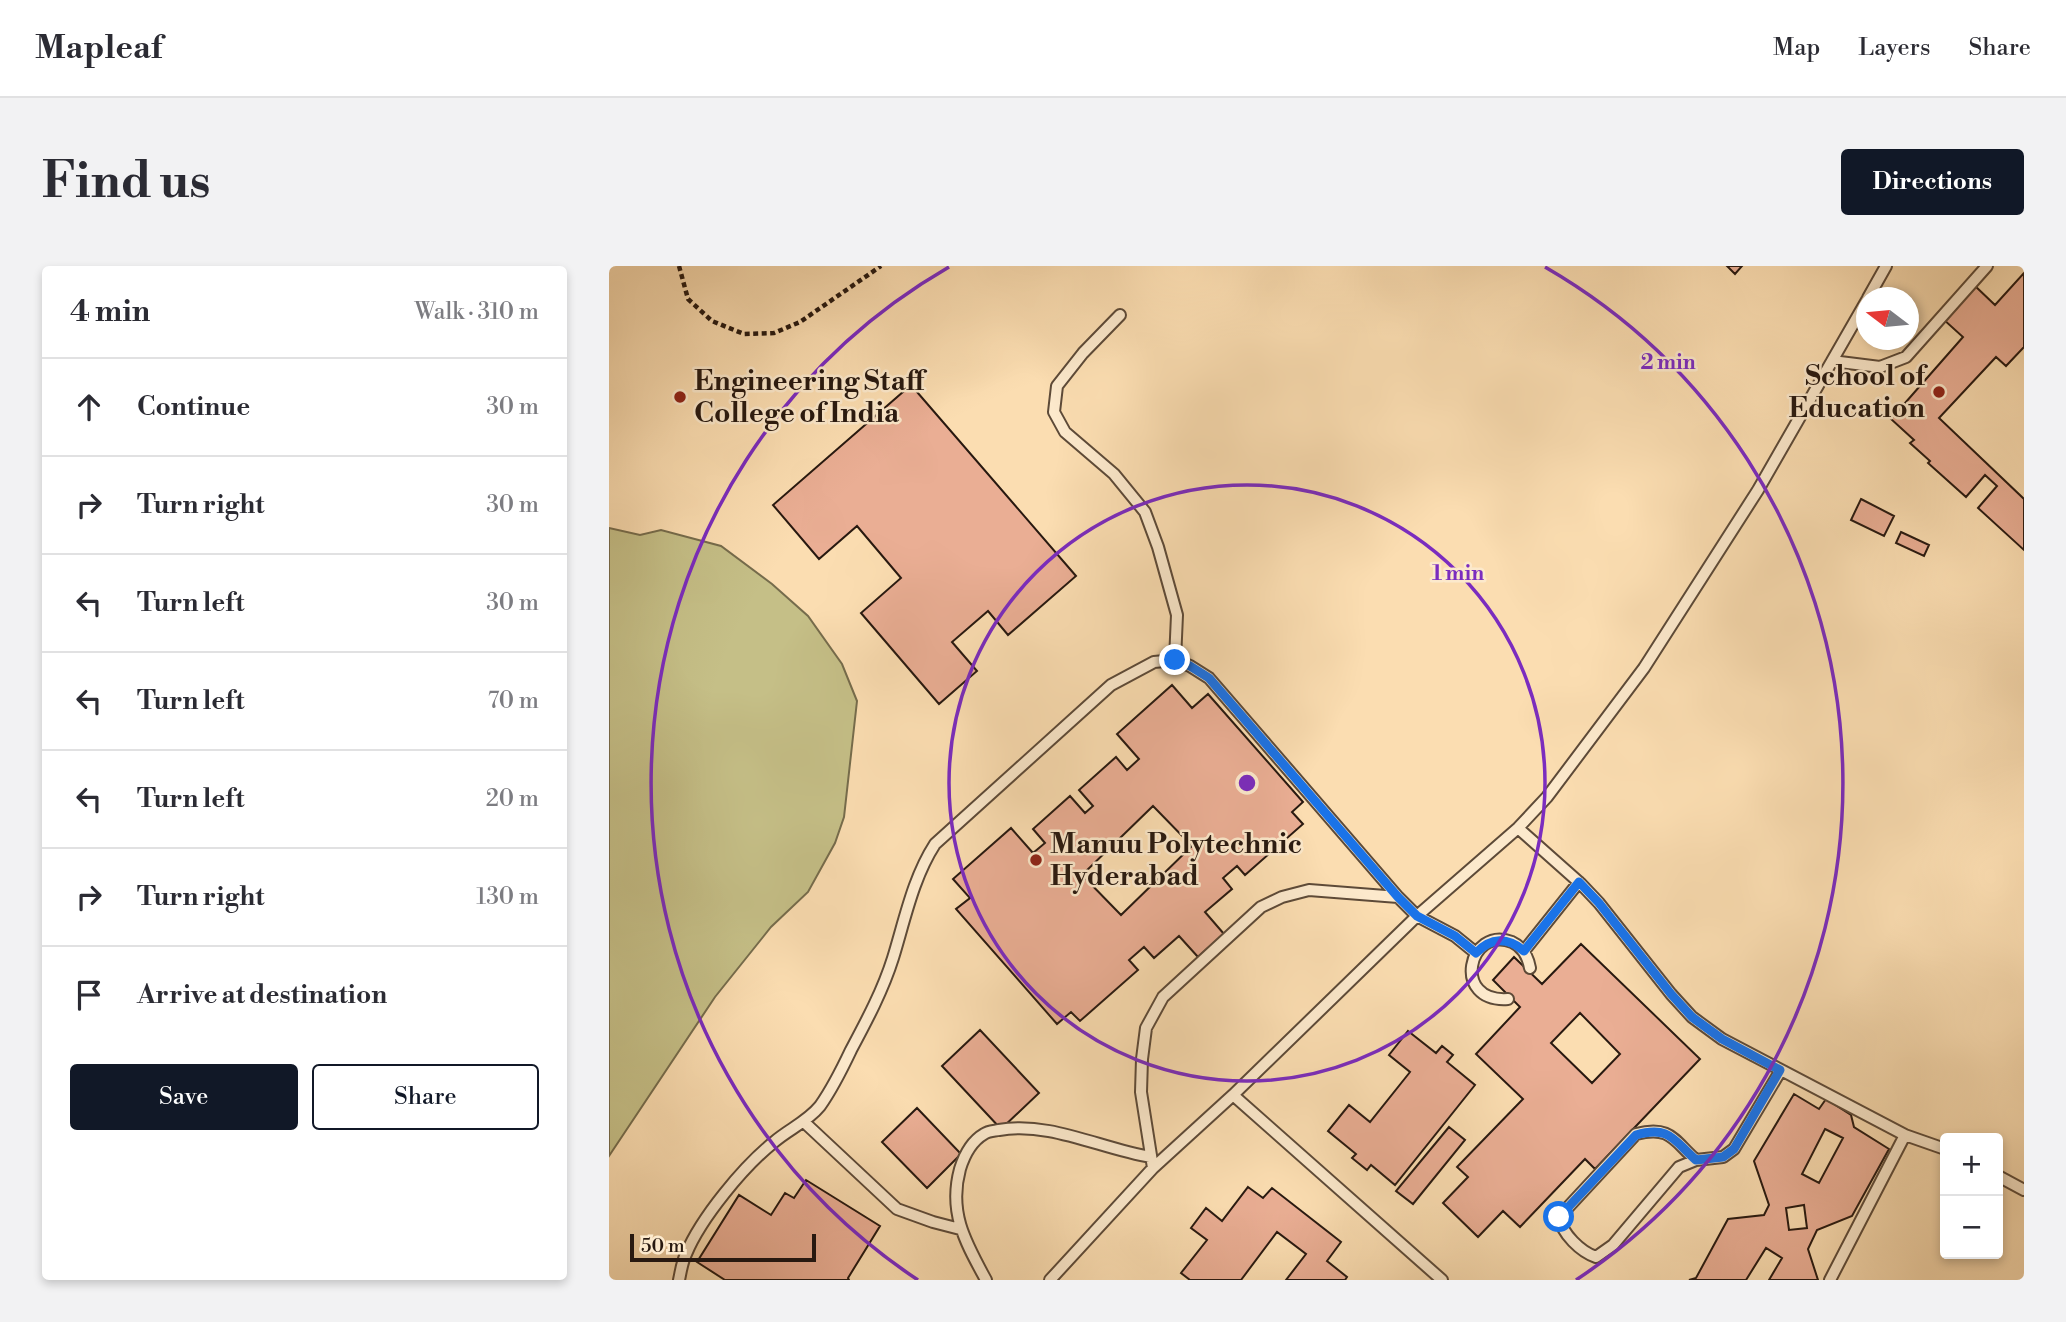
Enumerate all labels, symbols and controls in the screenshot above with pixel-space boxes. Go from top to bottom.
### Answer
text: Mapleaf [35,28,162,69]
text: Map [1773,33,1820,63]
text: Layers [1858,33,1930,63]
text: Share [1968,33,2031,63]
button: Directions [1841,149,2024,215]
text: Find us [42,152,211,213]
north arrow [1856,287,1919,350]
text: 4 min [70,293,150,331]
text: Walk · 310 m [414,298,539,326]
text: 2 min [1640,350,1696,376]
place label: School of Education [1788,359,1928,426]
place label: Engineering Staff College of India [694,364,928,431]
marker: School of Education [1931,384,1947,400]
icon: ahead [70,388,108,426]
marker: Engineering Staff College of India [672,389,688,405]
text: Continue [137,391,250,423]
text: 30 m [486,393,539,421]
icon: right [70,486,108,524]
text: Turn right [137,489,265,521]
text: 30 m [486,491,539,519]
text: 1 min [1432,561,1484,587]
icon: left [70,584,108,622]
text: Turn left [137,587,245,619]
text: 30 m [486,589,539,617]
route end [1159,644,1190,675]
icon: left [70,682,108,720]
text: Turn left [137,685,245,717]
text: 70 m [488,687,539,715]
centre of rings [1235,771,1259,795]
icon: left [70,780,108,818]
text: Turn left [137,783,245,815]
text: 20 m [486,785,539,813]
place label: Manuu Polytechnic Hyderabad [1050,827,1302,894]
marker: Manuu Polytechnic Hyderabad [1028,852,1044,868]
icon: right [70,878,108,916]
text: Turn right [137,881,265,913]
text: 130 m [476,883,539,911]
icon: arrive [70,976,108,1014]
text: Arrive at destination [137,979,387,1011]
button: Save [70,1064,298,1130]
button: Share [312,1064,539,1130]
map controls [1940,1133,2003,1259]
button: + [1940,1133,2003,1196]
button: − [1940,1196,2003,1259]
route start [1543,1201,1574,1232]
scale bar [630,1231,815,1263]
text: 50 m [641,1234,685,1258]

